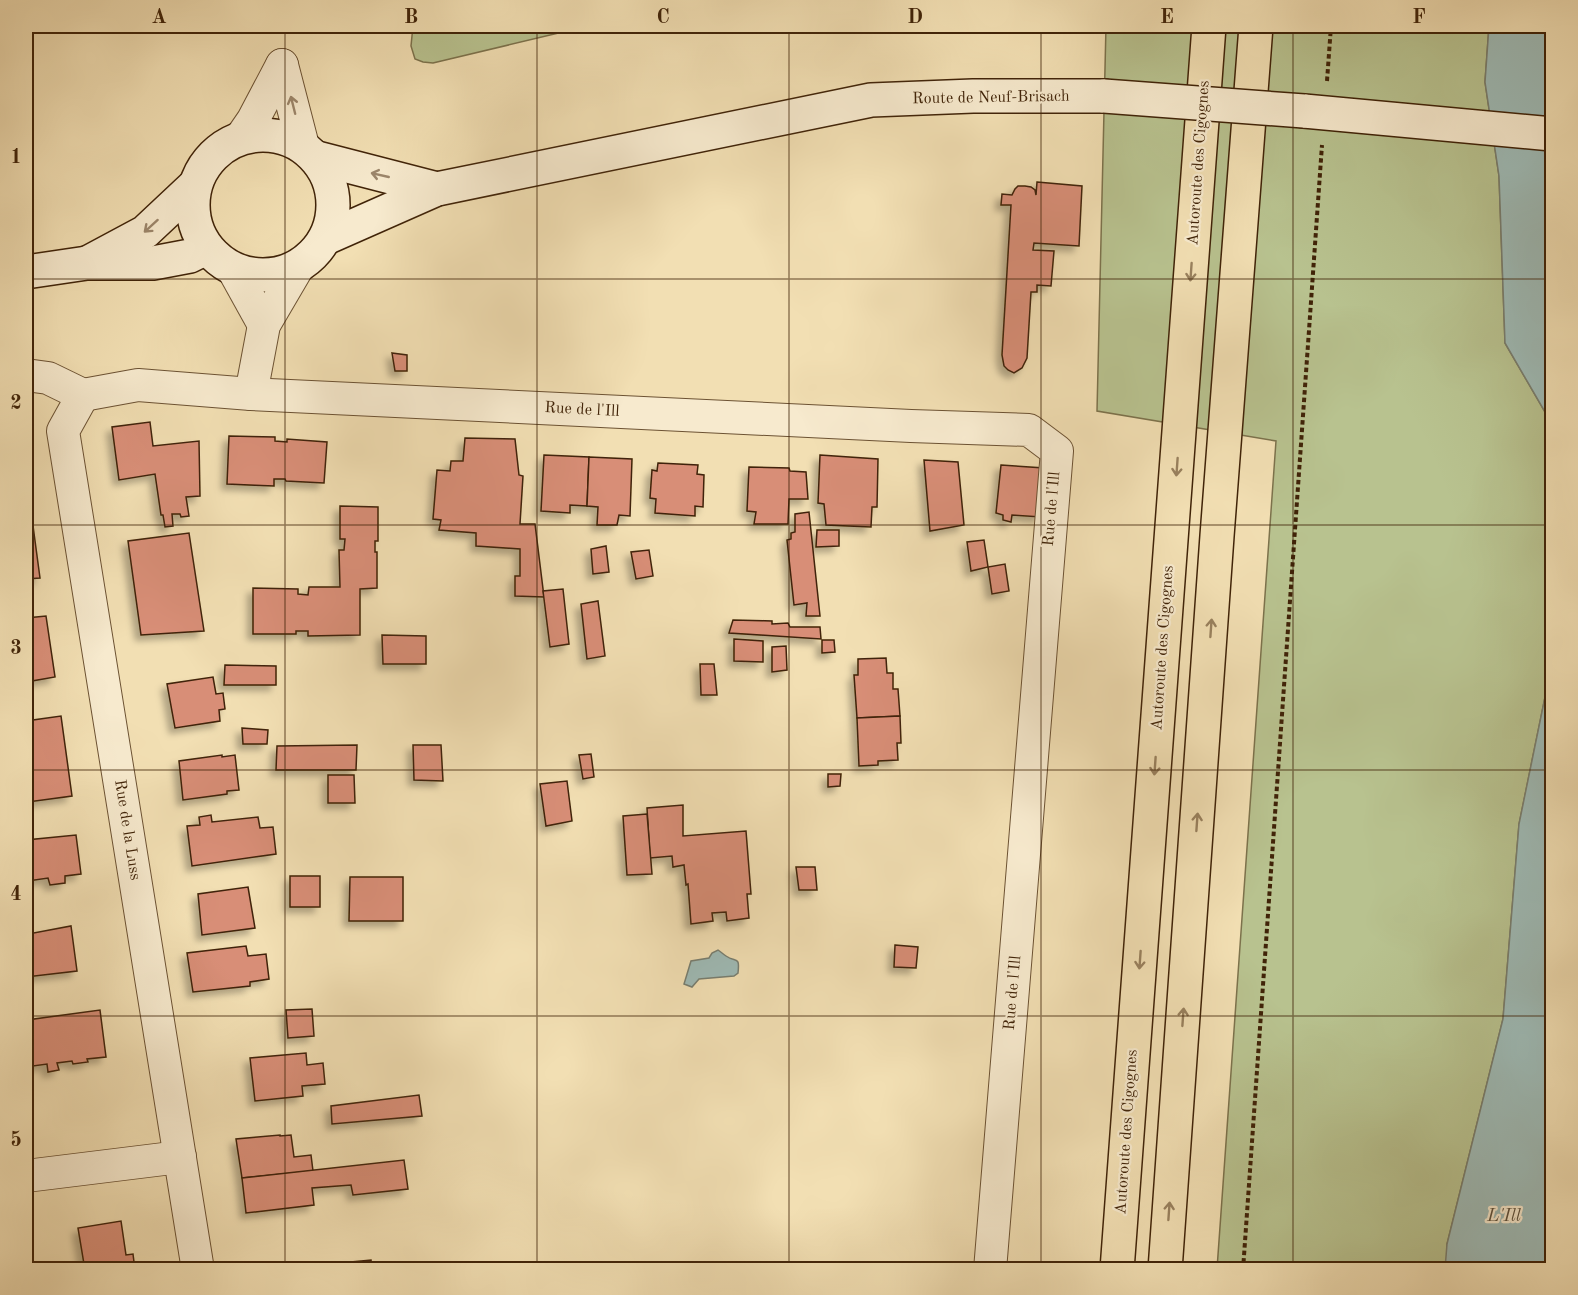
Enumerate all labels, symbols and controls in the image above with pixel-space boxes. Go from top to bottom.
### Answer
text: A [151,8,167,28]
text: B [404,8,418,28]
text: C [656,8,670,28]
text: D [907,8,923,28]
text: E [1160,8,1174,28]
text: F [1412,8,1426,28]
street label: Autoroute des Cigognes [1185,80,1213,246]
street label: Route de Neuf-Brisach [912,89,1070,107]
one-way arrow [286,96,298,115]
text: 1 [10,148,22,168]
one-way arrow [371,168,390,180]
one-way arrow [144,219,159,233]
one-way arrow [1185,262,1196,282]
text: 2 [10,394,22,414]
street label: Rue de l'Ill [544,400,620,420]
one-way arrow [1171,456,1182,476]
street label: Rue de l'Ill [1041,471,1063,547]
street label: Autoroute des Cigognes [1149,565,1177,731]
one-way arrow [1206,618,1217,638]
text: 3 [10,639,22,659]
one-way arrow [1149,756,1160,775]
street label: Rue de la Luss [111,778,143,882]
one-way arrow [1192,813,1203,833]
text: 4 [10,885,22,905]
one-way arrow [1134,950,1145,970]
street label: Rue de l'Ill [1002,955,1024,1031]
one-way arrow [1178,1007,1189,1027]
street label: Autoroute des Cigognes [1113,1049,1141,1215]
text: 5 [10,1130,22,1151]
one-way arrow [1164,1202,1175,1222]
water label: L'Ill [1486,1207,1522,1225]

